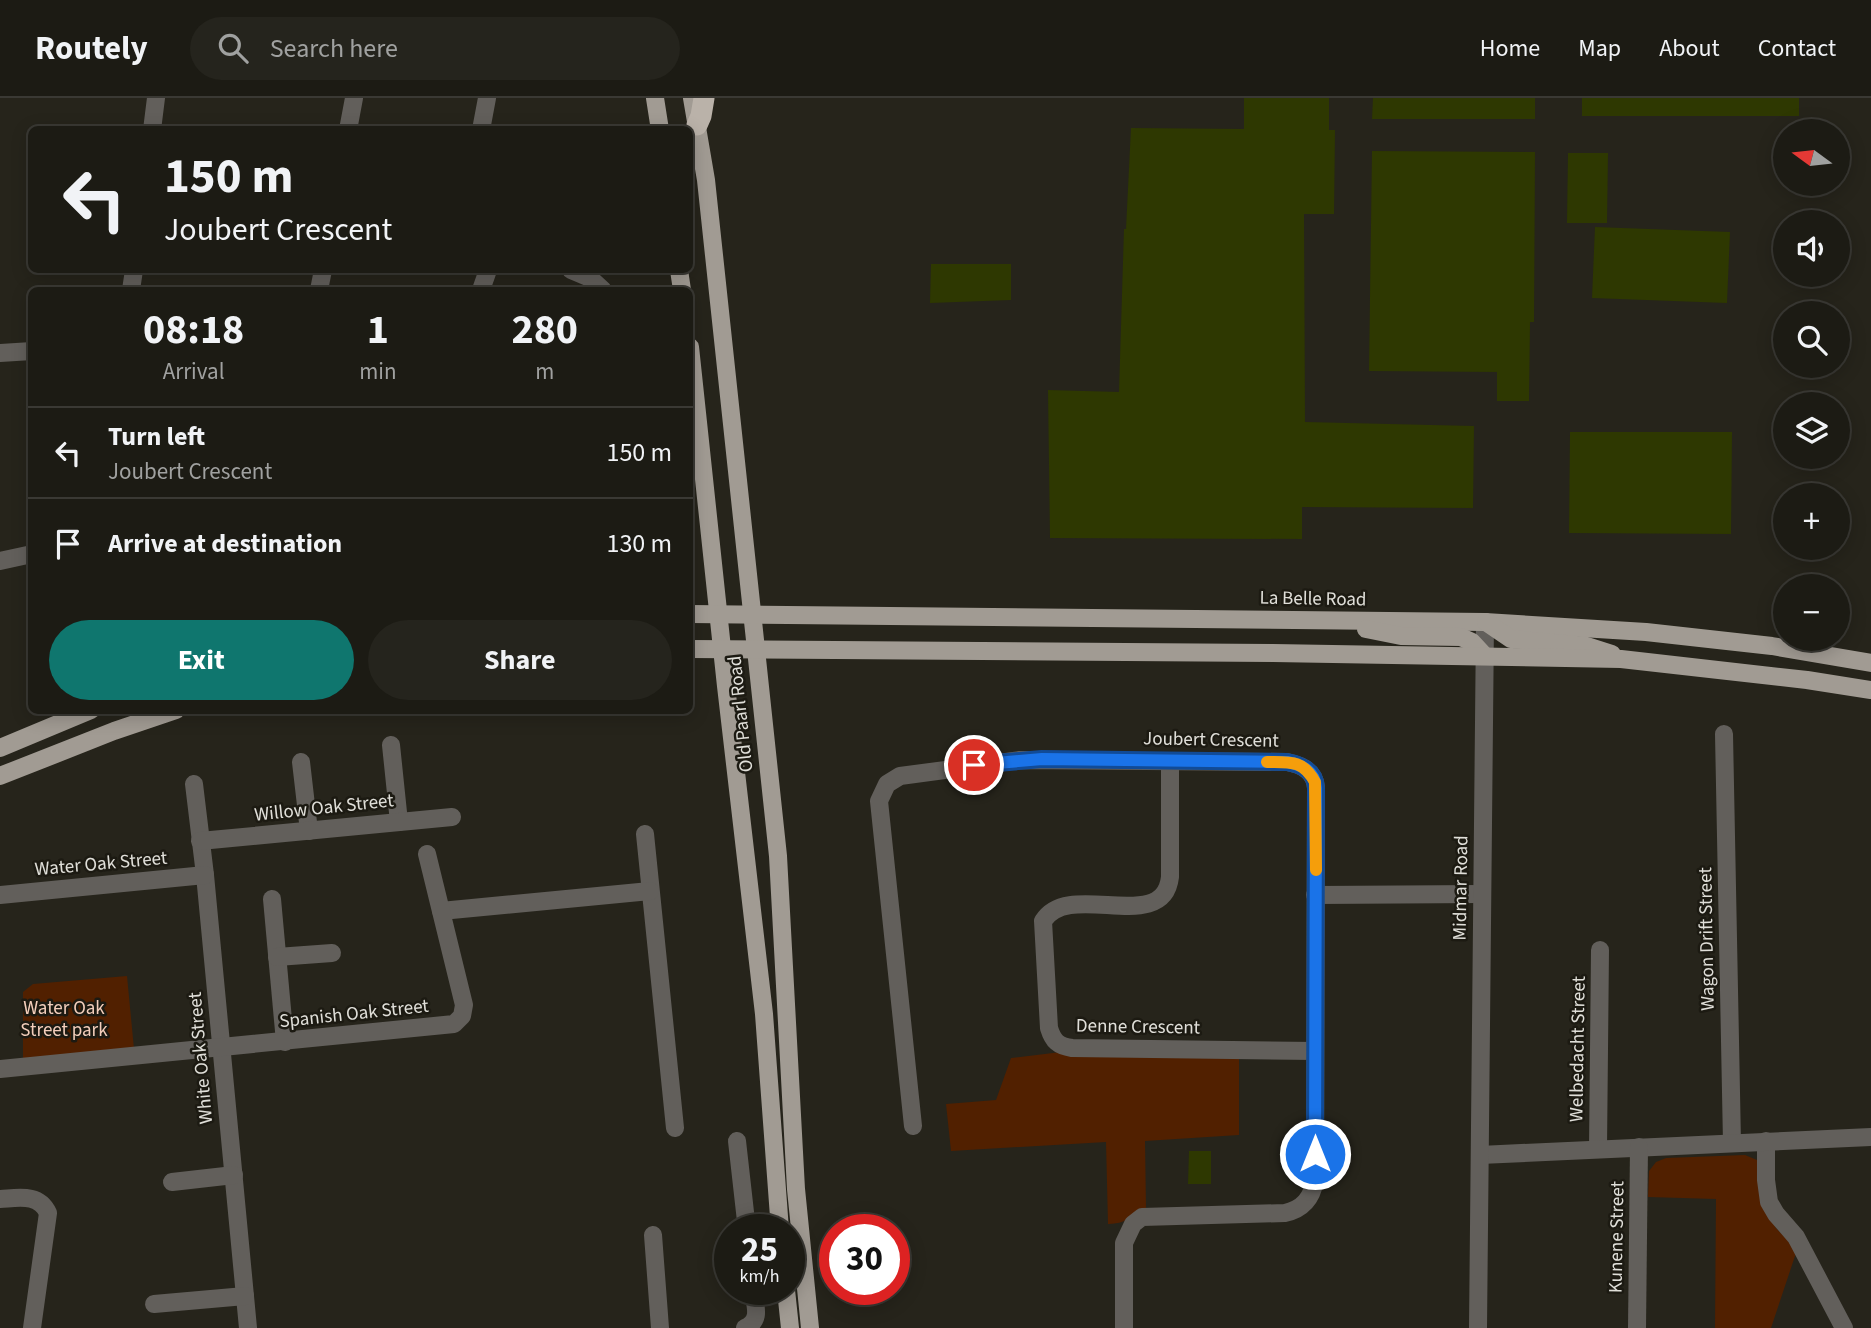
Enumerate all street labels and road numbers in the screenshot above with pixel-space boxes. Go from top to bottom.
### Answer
street label: La Belle Road [1259,585,1367,613]
street label: Old Paarl Road [721,654,761,774]
street label: Joubert Crescent [1143,725,1280,755]
street label: Willow Oak Street [253,787,396,829]
street label: Midmar Road [1447,835,1475,941]
street label: Water Oak Street [34,845,169,883]
street label: Wagon Drift Street [1692,866,1722,1011]
street label: Welbedacht Street [1563,975,1593,1122]
street label: White Oak Street [182,990,220,1125]
street label: Spanish Oak Street [278,993,431,1035]
street label: Denne Crescent [1076,1012,1201,1042]
street label: Kunene Street [1603,1180,1631,1293]

